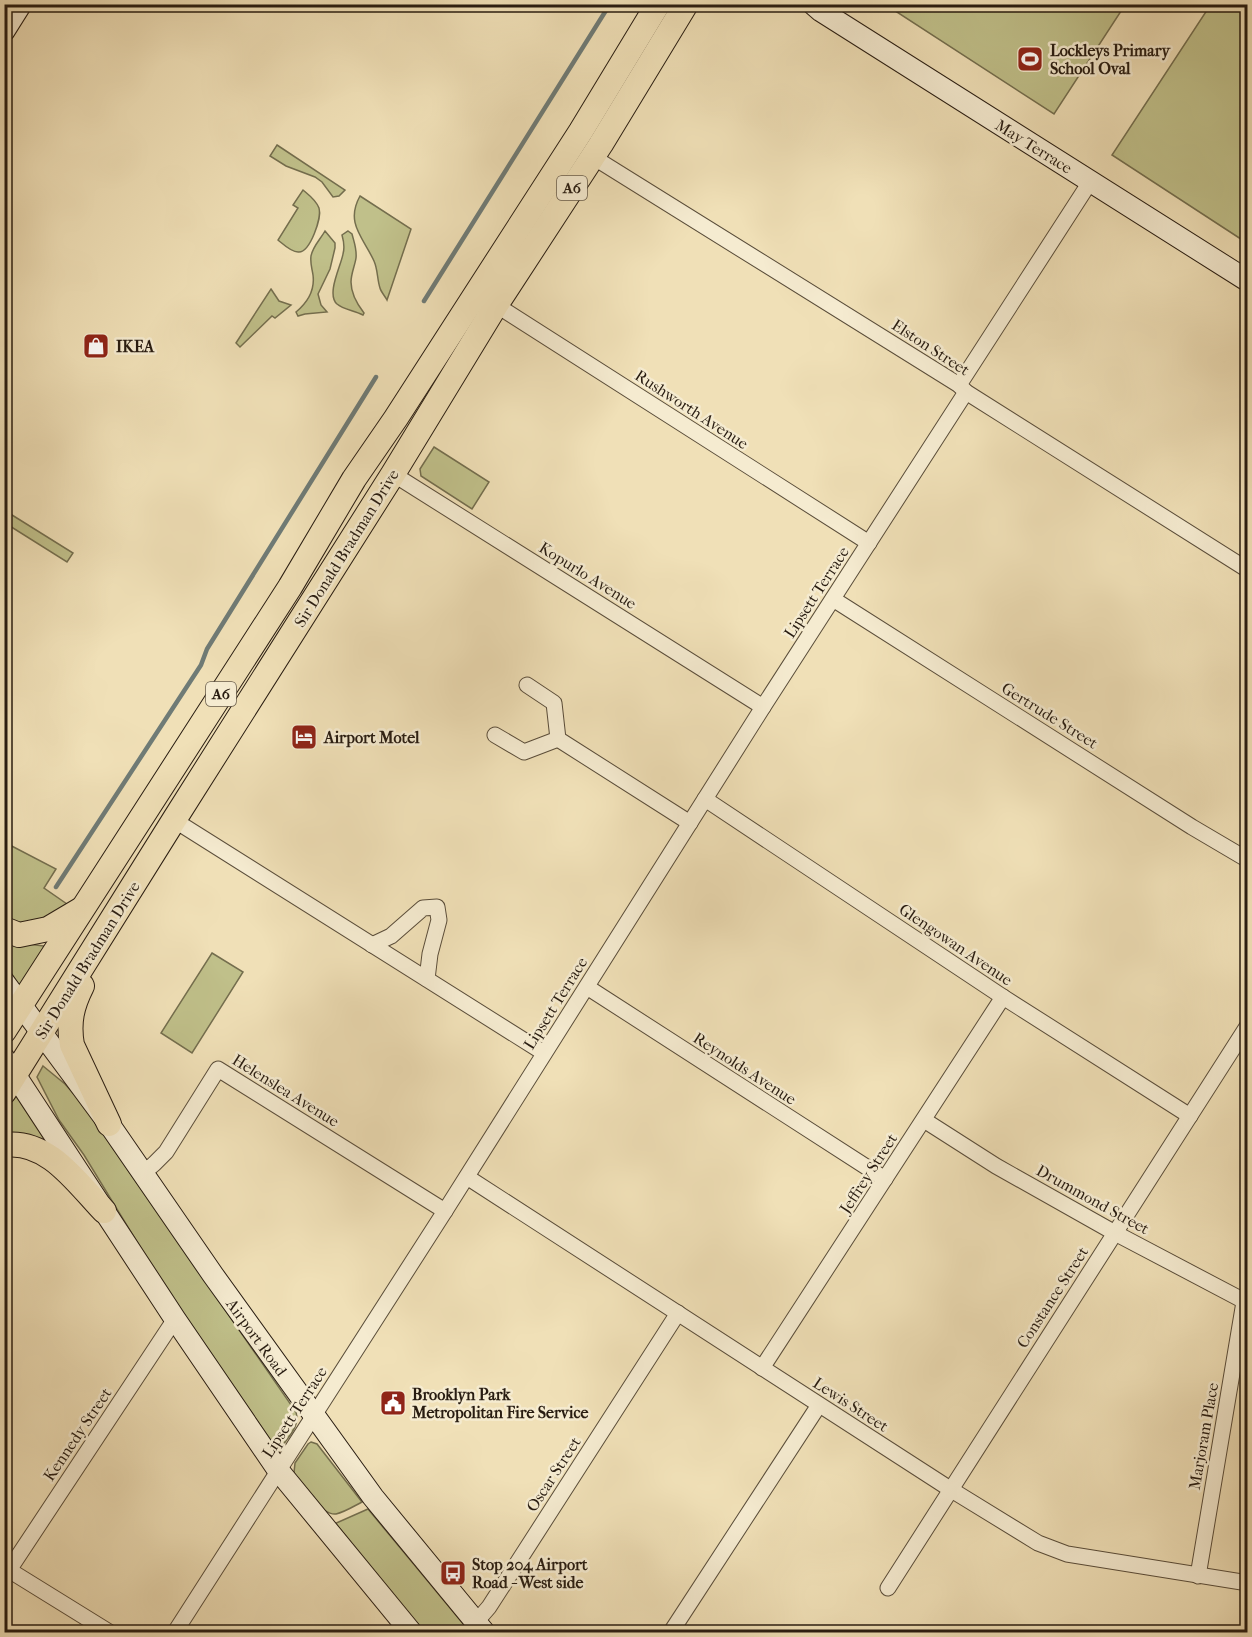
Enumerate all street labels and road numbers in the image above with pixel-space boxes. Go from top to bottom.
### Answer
street label: May Terrace [992,115,1076,178]
road number: A6 [557,176,587,200]
street label: Elston Street [888,315,973,380]
street label: Rushworth Avenue [632,366,752,453]
street label: Sir Donald Bradman Drive [290,466,403,631]
street label: Kopurlo Avenue [536,538,640,613]
street label: Lipsett Terrace [780,543,853,641]
street label: Gertrude Street [998,678,1102,753]
road number: A6 [206,682,236,706]
street label: Sir Donald Bradman Drive [31,878,144,1043]
street label: Glengowan Avenue [895,899,1016,989]
street label: Lipsett Terrace [520,954,591,1053]
street label: Reynolds Avenue [690,1028,800,1109]
street label: Helenslea Avenue [229,1050,343,1131]
street label: Jeffrey Street [834,1129,901,1219]
street label: Drummond Street [1033,1161,1153,1238]
street label: Constance Street [1013,1243,1092,1351]
street label: Airport Road [222,1294,291,1380]
street label: Lipsett Terrace [258,1363,331,1461]
street label: Lewis Street [810,1373,892,1436]
street label: Marjoram Place [1185,1381,1222,1491]
street label: Kennedy Street [39,1384,116,1485]
street label: Oscar Street [522,1433,585,1515]

